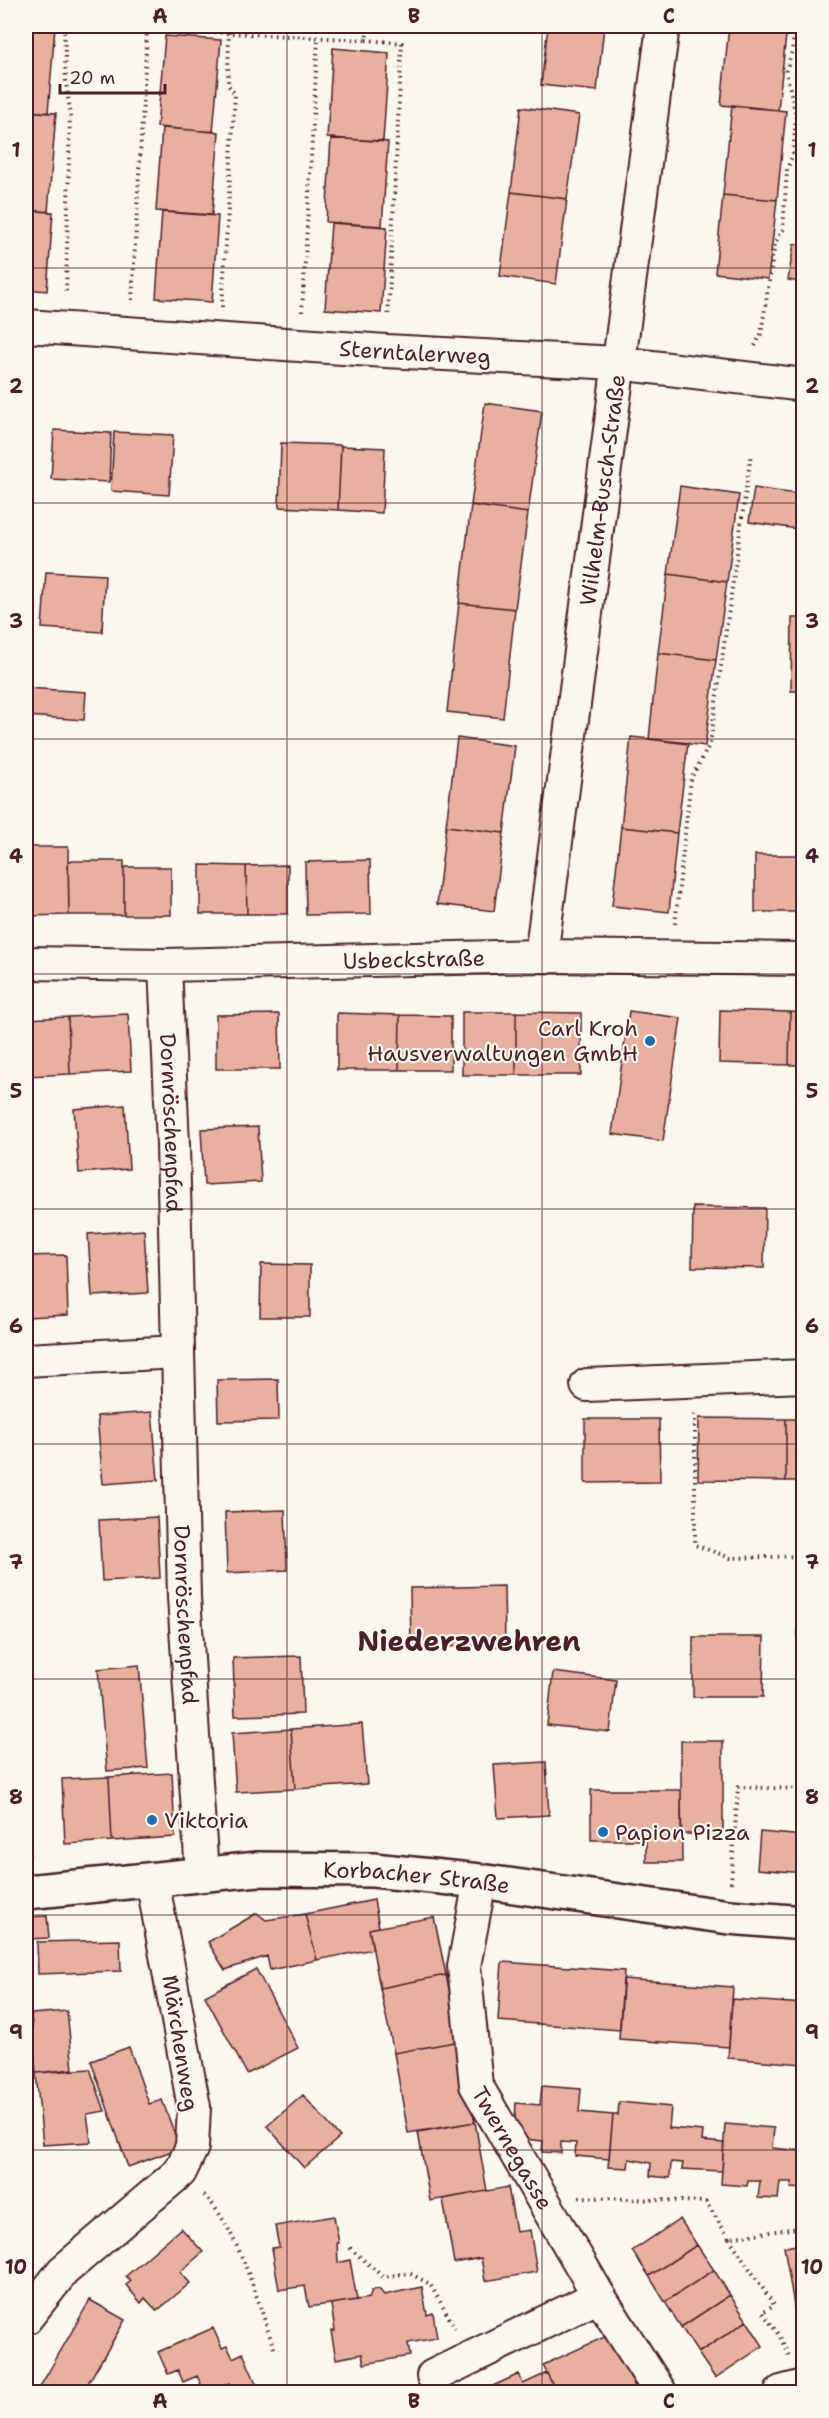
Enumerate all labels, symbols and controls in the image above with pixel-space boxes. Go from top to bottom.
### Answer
text: A [152,3,168,29]
text: B [408,3,420,29]
text: C [663,3,675,29]
scale bar [60,57,165,95]
text: 20 m [69,66,115,90]
text: 1 [11,137,21,163]
text: 1 [807,137,817,163]
street label: Sterntalerweg [338,334,492,371]
text: 2 [9,373,23,399]
street label: Wilhelm-Busch-Straße [573,373,632,608]
text: 2 [805,373,819,399]
text: 3 [9,608,23,634]
text: 3 [805,608,819,634]
text: 4 [9,843,23,869]
text: 4 [805,843,819,869]
street label: Usbeckstraße [342,943,485,976]
place label: Carl Kroh Hausverwaltungen GmbH [367,1014,638,1068]
street label: Dornröschenpfad [153,1032,189,1213]
marker: Carl Kroh Hausverwaltungen GmbH [643,1034,657,1048]
text: 5 [10,1078,22,1104]
text: 5 [806,1078,818,1104]
text: 6 [9,1313,23,1339]
text: 6 [805,1313,819,1339]
street label: Dornröschenpfad [167,1525,205,1705]
text: 7 [9,1549,23,1575]
text: 7 [805,1549,819,1575]
district label: Niederzwehren [357,1622,581,1660]
text: 8 [9,1784,23,1810]
text: 8 [805,1784,819,1810]
place label: Viktoria [164,1806,248,1835]
marker: Viktoria [145,1813,159,1827]
place label: Papion Pizza [615,1818,750,1847]
marker: Papion Pizza [596,1825,610,1839]
street label: Korbacher Straße [323,1856,512,1900]
street label: Märchenweg [155,1973,206,2113]
text: 9 [9,2019,23,2045]
text: 9 [805,2019,819,2045]
street label: Twernegasse [465,2081,560,2215]
text: 10 [5,2254,27,2280]
text: 10 [801,2254,823,2280]
text: A [152,2388,168,2414]
text: B [408,2388,420,2414]
text: C [663,2388,675,2414]

